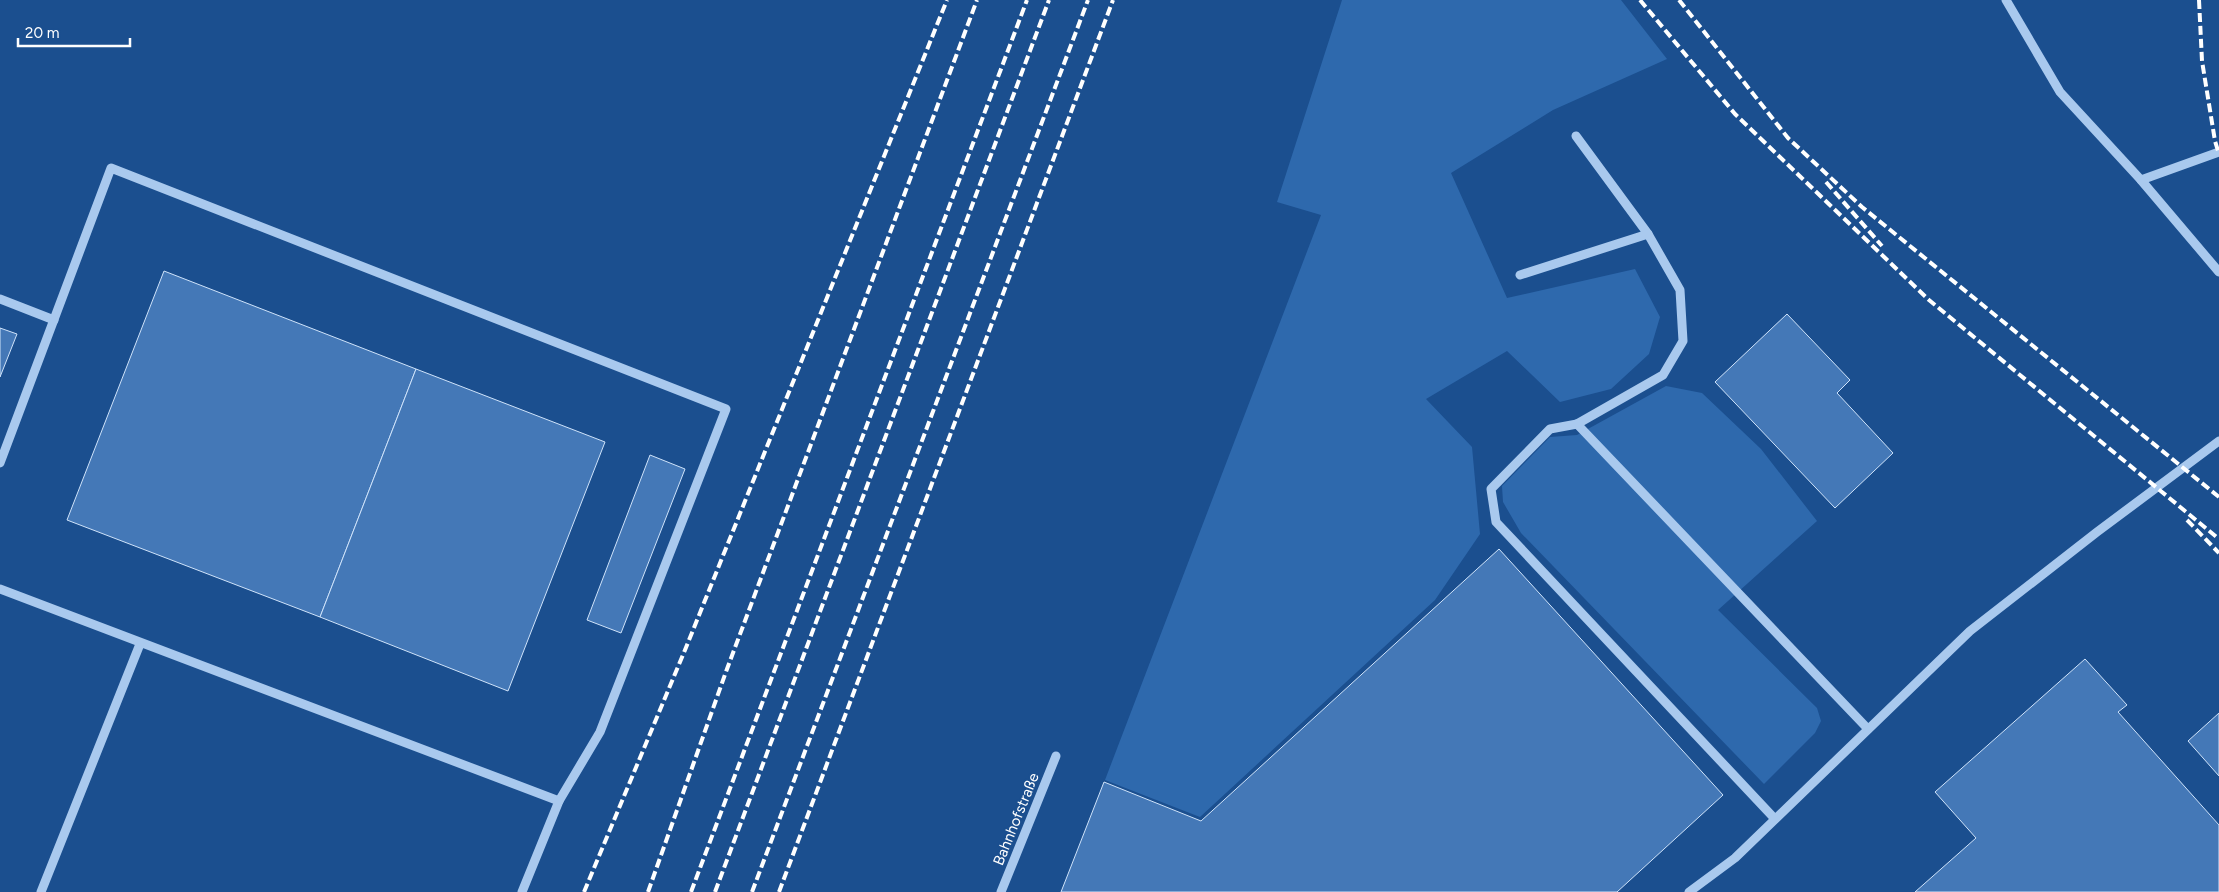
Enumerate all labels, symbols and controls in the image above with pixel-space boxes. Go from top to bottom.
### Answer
scale bar [18,15,130,47]
text: 20 m [25,24,59,42]
street label: Bahnhofstraße [989,770,1043,868]

